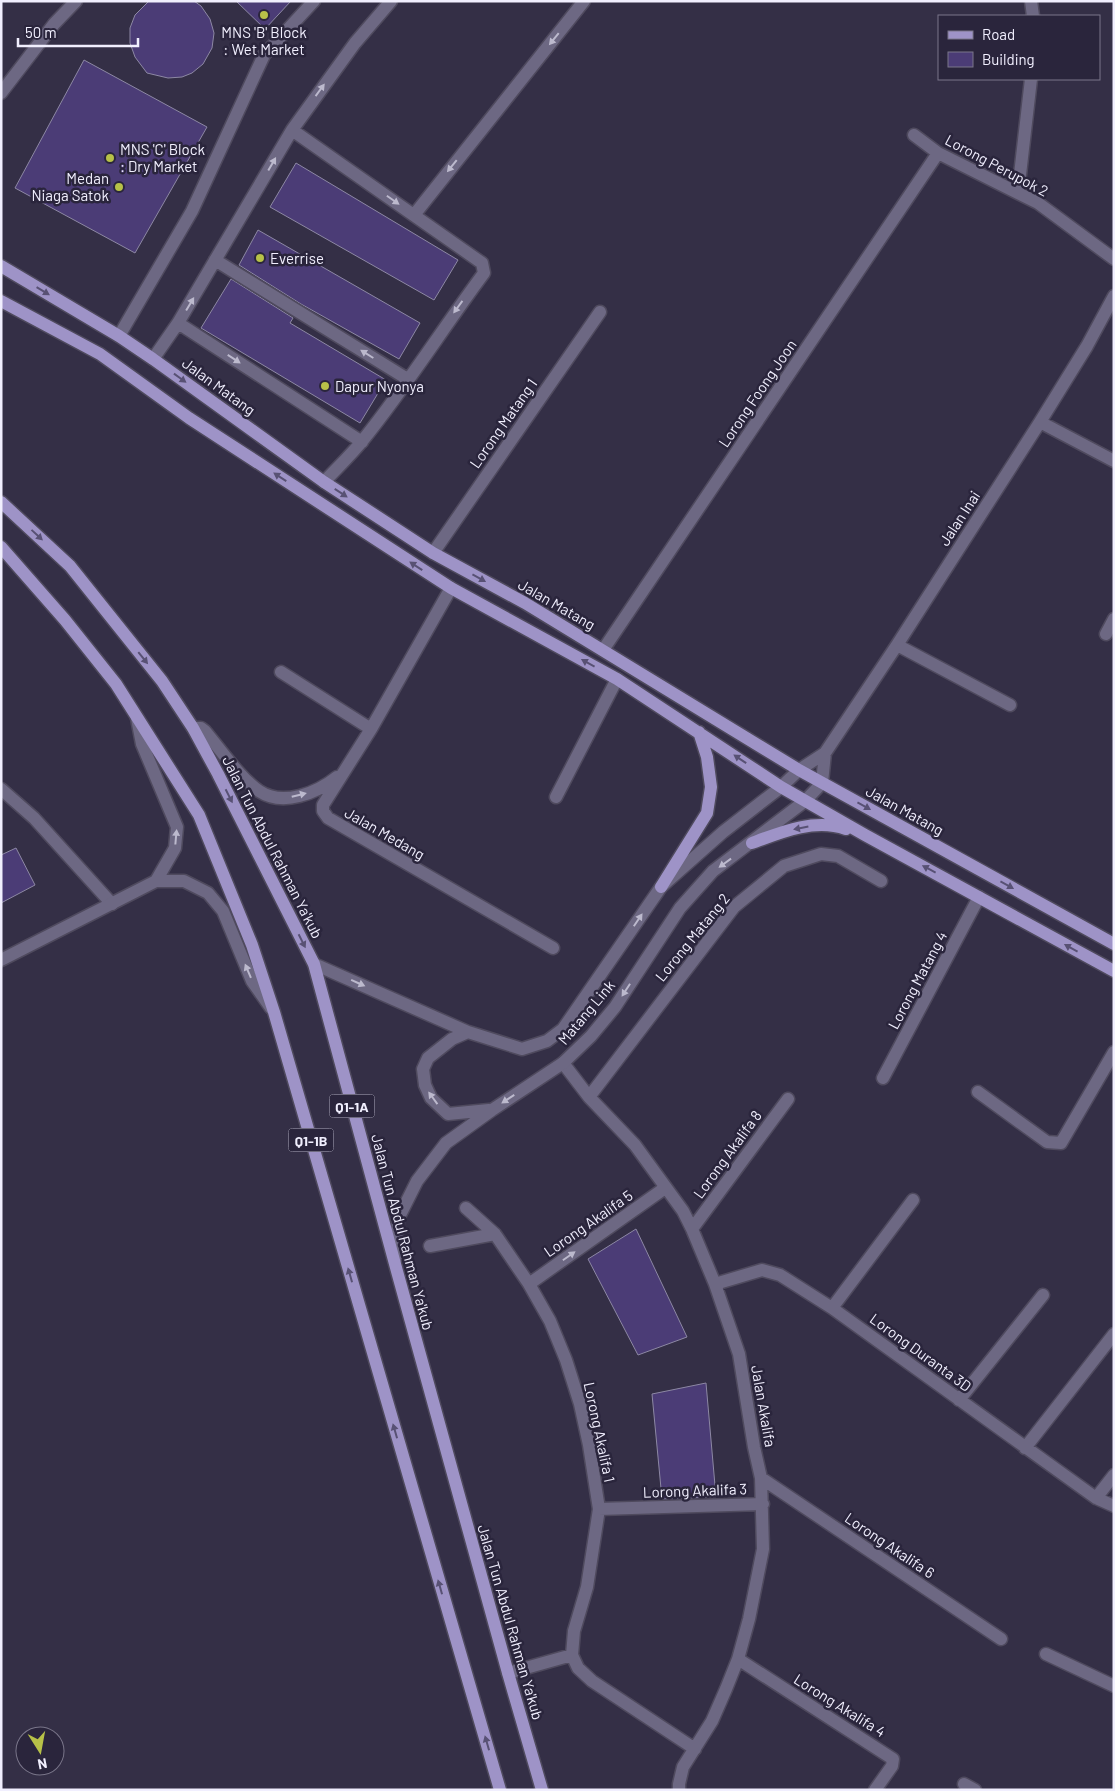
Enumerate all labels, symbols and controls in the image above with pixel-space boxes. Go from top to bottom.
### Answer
marker: MNS 'B' Block : Wet Market [258,9,270,21]
scale bar [18,15,138,47]
legend [938,15,1100,80]
text: 50 m [25,23,57,41]
place label: MNS 'B' Block : Wet Market [221,23,307,58]
text: Road [982,25,1015,43]
one-way arrow [548,32,559,45]
text: Building [982,50,1035,68]
one-way arrow [315,83,325,97]
street label: Lorong Perupok 2 [942,130,1052,200]
place label: MNS 'C' Block : Dry Market [120,140,206,175]
marker: MNS 'C' Block : Dry Market [104,152,116,164]
one-way arrow [267,157,276,170]
one-way arrow [447,159,458,172]
place label: Medan Niaga Satok [31,169,109,204]
marker: Medan Niaga Satok [113,181,125,193]
one-way arrow [386,195,400,205]
place label: Everrise [270,249,324,267]
marker: Everrise [254,252,266,264]
one-way arrow [37,286,50,295]
one-way arrow [185,297,194,310]
one-way arrow [453,300,463,314]
street label: Lorong Foong Joon [714,336,800,450]
one-way arrow [361,349,374,359]
street label: Jalan Matang [179,353,259,419]
one-way arrow [227,354,241,363]
one-way arrow [173,373,187,383]
street label: Lorong Matang 1 [465,375,541,471]
place label: Dapur Nyonya [335,377,424,395]
marker: Dapur Nyonya [319,380,331,392]
one-way arrow [274,472,287,482]
street label: Jalan Inai [935,487,983,549]
one-way arrow [334,488,347,498]
one-way arrow [31,529,43,541]
one-way arrow [410,561,423,570]
one-way arrow [472,574,486,582]
street label: Jalan Matang [515,575,599,633]
one-way arrow [138,651,149,664]
one-way arrow [581,659,596,667]
street label: Jalan Tun Abdul Rahman Ya'kub [219,753,327,941]
one-way arrow [733,754,747,764]
street label: Jalan Matang [863,781,947,839]
one-way arrow [225,788,233,803]
one-way arrow [292,791,307,799]
one-way arrow [858,802,871,811]
street label: Jalan Medang [342,803,428,863]
one-way arrow [792,824,808,832]
one-way arrow [172,829,180,845]
one-way arrow [718,858,732,868]
one-way arrow [922,865,935,874]
one-way arrow [1000,880,1014,889]
street label: Lorong Matang 2 [651,889,733,985]
one-way arrow [633,913,643,927]
street label: Lorong Matang 4 [884,928,950,1032]
one-way arrow [298,933,306,948]
one-way arrow [1064,943,1078,952]
one-way arrow [243,964,251,978]
street label: Matang Link [554,976,618,1048]
one-way arrow [351,980,365,988]
one-way arrow [621,984,631,997]
one-way arrow [428,1091,438,1105]
road number: Q1-1A [330,1094,374,1118]
one-way arrow [501,1094,515,1104]
street label: Lorong Akalifa 8 [689,1107,765,1201]
road number: Q1-1B [288,1128,334,1152]
street label: Jalan Tun Abdul Rahman Ya'kub [368,1132,438,1332]
street label: Lorong Akalifa 5 [540,1186,636,1260]
one-way arrow [562,1251,576,1261]
one-way arrow [345,1267,353,1282]
street label: Lorong Duranta 3D [867,1309,975,1395]
street label: Jalan Akalifa [748,1364,780,1448]
street label: Lorong Akalifa 1 [581,1380,619,1484]
one-way arrow [391,1423,399,1438]
street label: Lorong Akalifa 3 [643,1479,747,1501]
street label: Lorong Akalifa 6 [842,1508,938,1582]
street label: Jalan Tun Abdul Rahman Ya'kub [474,1522,548,1722]
one-way arrow [436,1579,444,1594]
street label: Lorong Akalifa 4 [791,1670,889,1740]
north arrow [15,1726,65,1776]
one-way arrow [482,1735,490,1750]
text: N [36,1755,49,1773]

